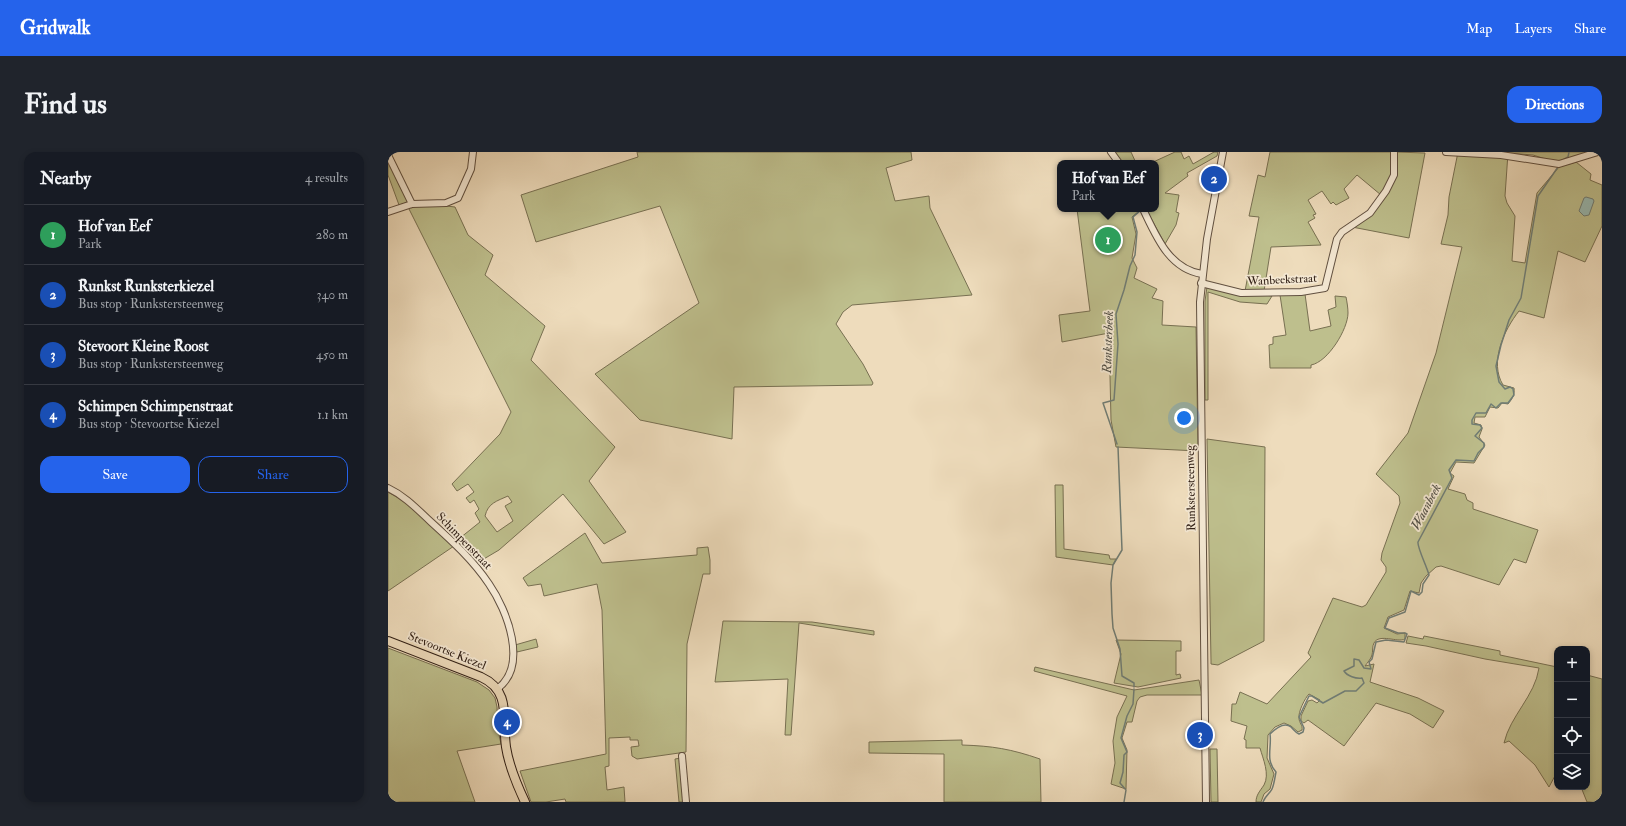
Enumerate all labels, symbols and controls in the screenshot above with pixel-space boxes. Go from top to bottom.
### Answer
text: Gridwalk [20,16,91,40]
text: Map [1466,20,1492,37]
text: Layers [1514,20,1552,37]
text: Share [1574,20,1606,37]
button: Directions [1507,86,1602,123]
text: Find us [24,87,107,122]
popup [1057,160,1159,212]
pin: 2 [1201,164,1227,194]
text: Nearby [40,168,91,189]
text: Hof van Eef [1072,169,1144,188]
text: 4 results [305,170,348,186]
text: Park [1072,188,1095,204]
text: Hof van Eef [78,217,151,236]
pin: 1 [1095,225,1121,255]
text: 1 [51,227,55,243]
text: 280 m [316,227,348,243]
text: Park [78,236,102,252]
street label: Wanbeekstraat [1246,271,1317,289]
text: Runkst Runksterkiezel [78,277,214,296]
text: 2 [50,287,56,303]
text: 340 m [317,287,348,303]
text: Bus stop · Runkstersteenweg [78,296,223,312]
water label: Runksterbeek [1099,310,1117,375]
text: Stevoort Kleine Roost [78,337,209,356]
text: 3 [51,347,56,363]
text: 450 m [316,347,348,363]
text: Bus stop · Runkstersteenweg [78,356,223,372]
text: Schimpen Schimpenstraat [78,397,233,416]
text: 4 [49,407,57,423]
text: 1.1 km [317,407,348,423]
your location [1174,408,1194,428]
text: Bus stop · Stevoortse Kiezel [78,416,219,432]
street label: Runkstersteenweg [1183,444,1199,531]
button: Save [40,456,190,493]
button: Share [198,456,348,493]
water label: Waanbeek [1407,481,1445,533]
street label: Schimpenstraat [433,509,495,573]
street label: Stevoortse Kiezel [406,629,488,673]
map controls [1554,646,1590,790]
button: + [1554,646,1590,682]
button: − [1554,682,1590,718]
pin: 4 [494,707,520,737]
button: locate [1554,718,1590,754]
pin: 3 [1187,720,1213,750]
button: layers [1554,754,1590,790]

